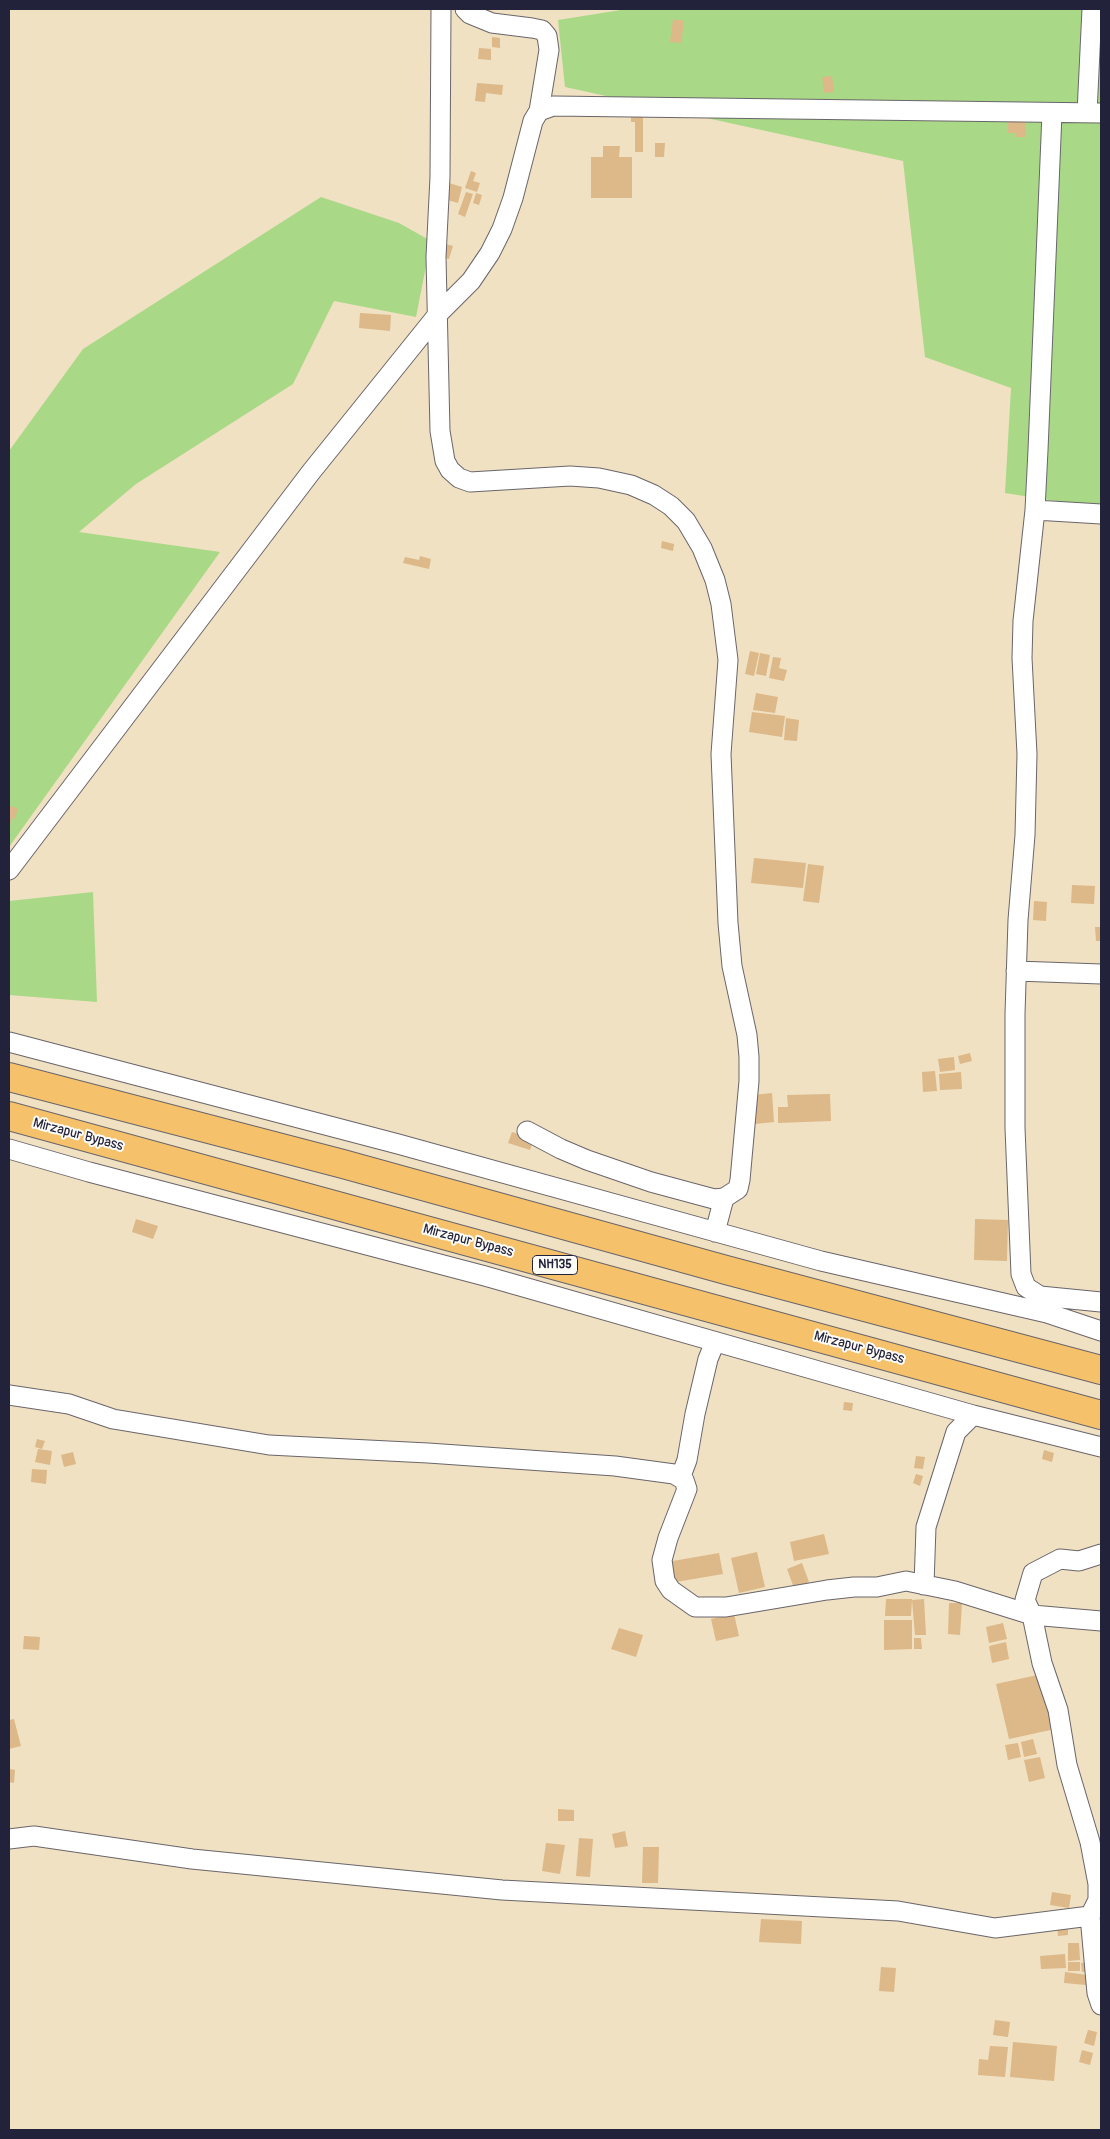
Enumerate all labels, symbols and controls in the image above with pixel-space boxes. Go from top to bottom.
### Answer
street label: Mirzapur Bypass [31,1115,125,1155]
street label: Mirzapur Bypass [421,1221,515,1261]
road number: NH135 [532,1256,578,1274]
street label: Mirzapur Bypass [812,1328,906,1368]

